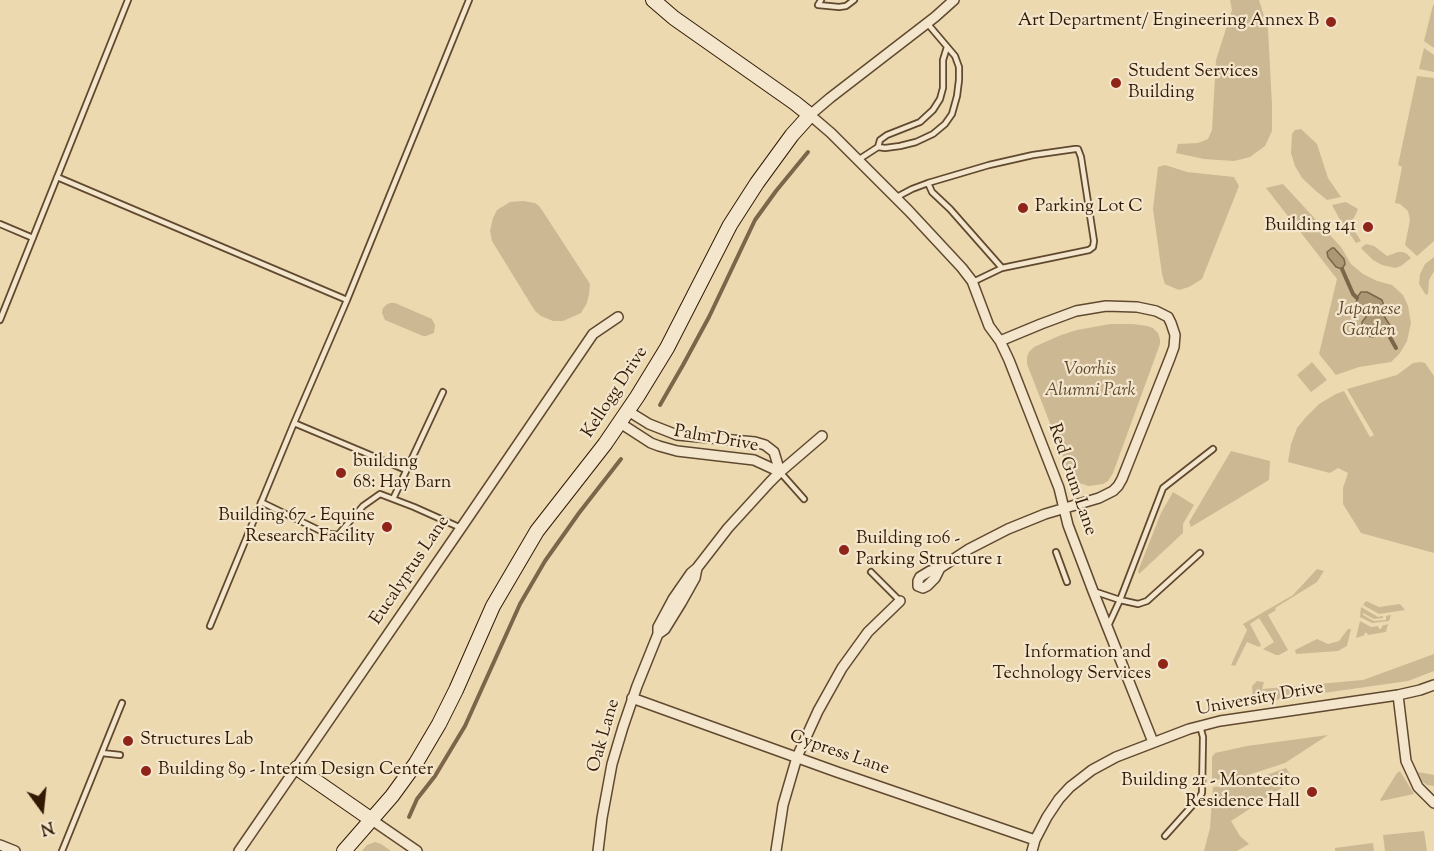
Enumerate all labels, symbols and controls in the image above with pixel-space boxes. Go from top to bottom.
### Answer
place label: Art Department/ Engineering Annex B [1018,11,1319,33]
marker: Art Department/ Engineering Annex B [1324,15,1338,29]
place label: Student Services Building [1128,62,1258,104]
marker: Student Services Building [1109,76,1123,90]
place label: Parking Lot C [1035,197,1143,219]
marker: Parking Lot C [1016,201,1030,215]
place label: Building 141 [1265,216,1356,238]
marker: Building 141 [1361,220,1375,234]
park label: Japanese Garden [1337,300,1401,342]
street label: Kellogg Drive [578,343,654,443]
park label: Voorhis Alumni Park [1044,360,1136,403]
street label: Red Gum Lane [1042,421,1100,539]
street label: Palm Drive [672,422,760,458]
place label: building 68: Hay Barn [353,452,451,494]
marker: building 68: Hay Barn [334,466,348,480]
place label: Building 67 - Equine Research Facility [218,506,375,548]
street label: Eucalyptus Lane [367,512,455,630]
marker: Building 67 - Equine Research Facility [380,520,394,534]
place label: Building 106 - Parking Structure 1 [856,529,1002,572]
marker: Building 106 - Parking Structure 1 [837,543,851,557]
place label: Information and Technology Services [993,643,1151,686]
marker: Information and Technology Services [1156,657,1170,671]
street label: University Drive [1195,678,1325,722]
street label: Oak Lane [584,697,626,775]
street label: Cypress Lane [786,727,892,781]
place label: Structures Lab [140,730,253,752]
marker: Structures Lab [121,734,135,748]
place label: Building 89 - Interim Design Center [158,760,433,782]
marker: Building 89 - Interim Design Center [139,764,153,778]
place label: Building 21 - Montecito Residence Hall [1121,771,1300,814]
north arrow [12,779,72,839]
marker: Building 21 - Montecito Residence Hall [1305,785,1319,799]
text: N [38,814,56,840]

